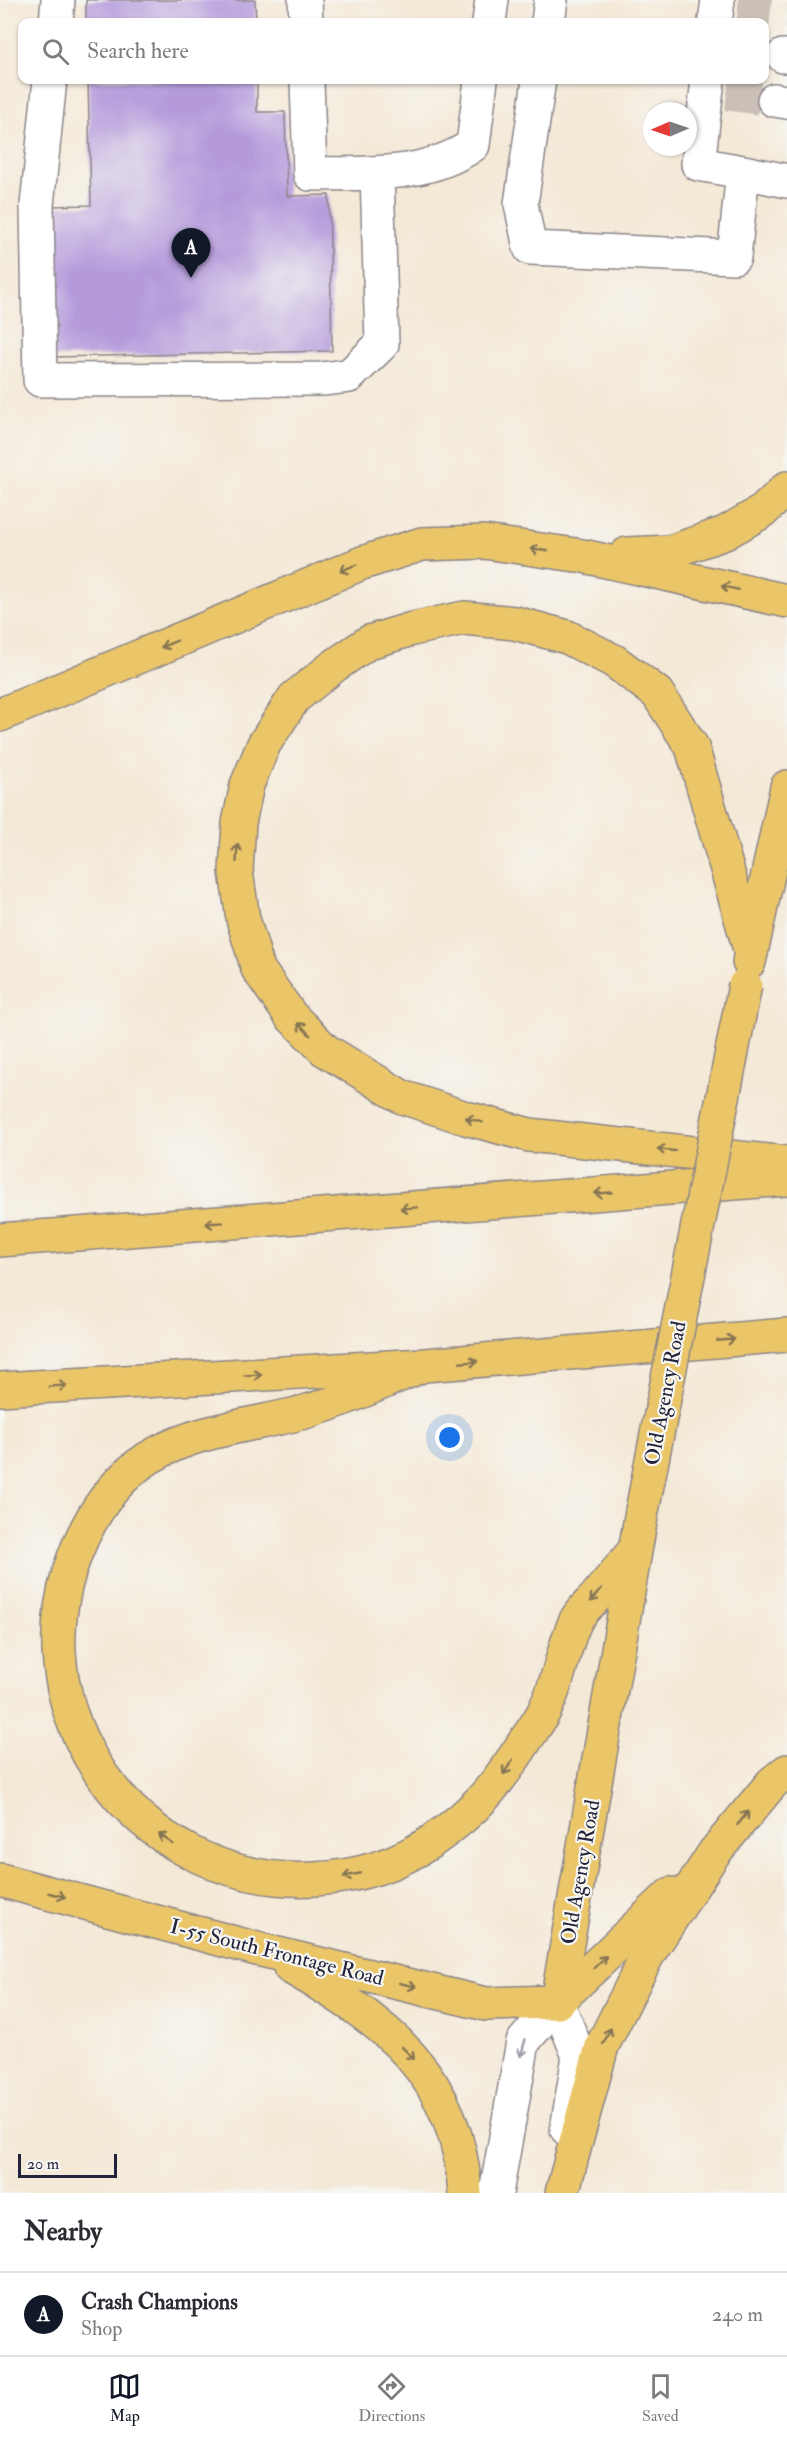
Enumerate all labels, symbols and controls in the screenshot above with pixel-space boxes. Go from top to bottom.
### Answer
search box [18,18,769,84]
icon: search [39,35,72,68]
text: Search here [87,37,189,65]
north arrow [643,102,697,156]
pin: A [172,228,210,278]
one-way arrow [529,544,549,555]
one-way arrow [340,563,358,574]
one-way arrow [721,582,740,593]
one-way arrow [160,639,178,650]
one-way arrow [232,844,243,864]
one-way arrow [297,1022,312,1037]
one-way arrow [465,1114,484,1125]
one-way arrow [657,1144,677,1155]
one-way arrow [594,1188,614,1199]
one-way arrow [399,1203,419,1214]
one-way arrow [205,1218,225,1229]
street label: Old Agency Road [638,1318,693,1467]
one-way arrow [715,1334,735,1345]
one-way arrow [458,1356,478,1367]
one-way arrow [243,1369,263,1380]
one-way arrow [48,1380,68,1391]
your location [435,1423,464,1452]
one-way arrow [590,1587,603,1603]
one-way arrow [502,1758,514,1775]
street label: Old Agency Road [554,1797,607,1946]
one-way arrow [737,1810,750,1826]
one-way arrow [158,1832,174,1845]
one-way arrow [343,1870,362,1881]
one-way arrow [47,1890,66,1902]
street label: I-55 South Frontage Road [167,1913,387,1992]
one-way arrow [592,1955,607,1969]
one-way arrow [399,1979,418,1991]
one-way arrow [601,2027,613,2045]
one-way arrow [517,2038,528,2057]
one-way arrow [401,2045,415,2060]
scale bar [18,2151,117,2178]
text: 20 m [27,2154,59,2174]
text: Nearby [24,2216,102,2248]
text: Crash Champions [81,2288,238,2316]
text: A [37,2302,50,2327]
text: 240 m [712,2302,763,2327]
text: Shop [81,2316,122,2341]
tab: Map [108,2370,141,2426]
tab: Directions [358,2370,425,2426]
tab: Saved [642,2370,679,2426]

